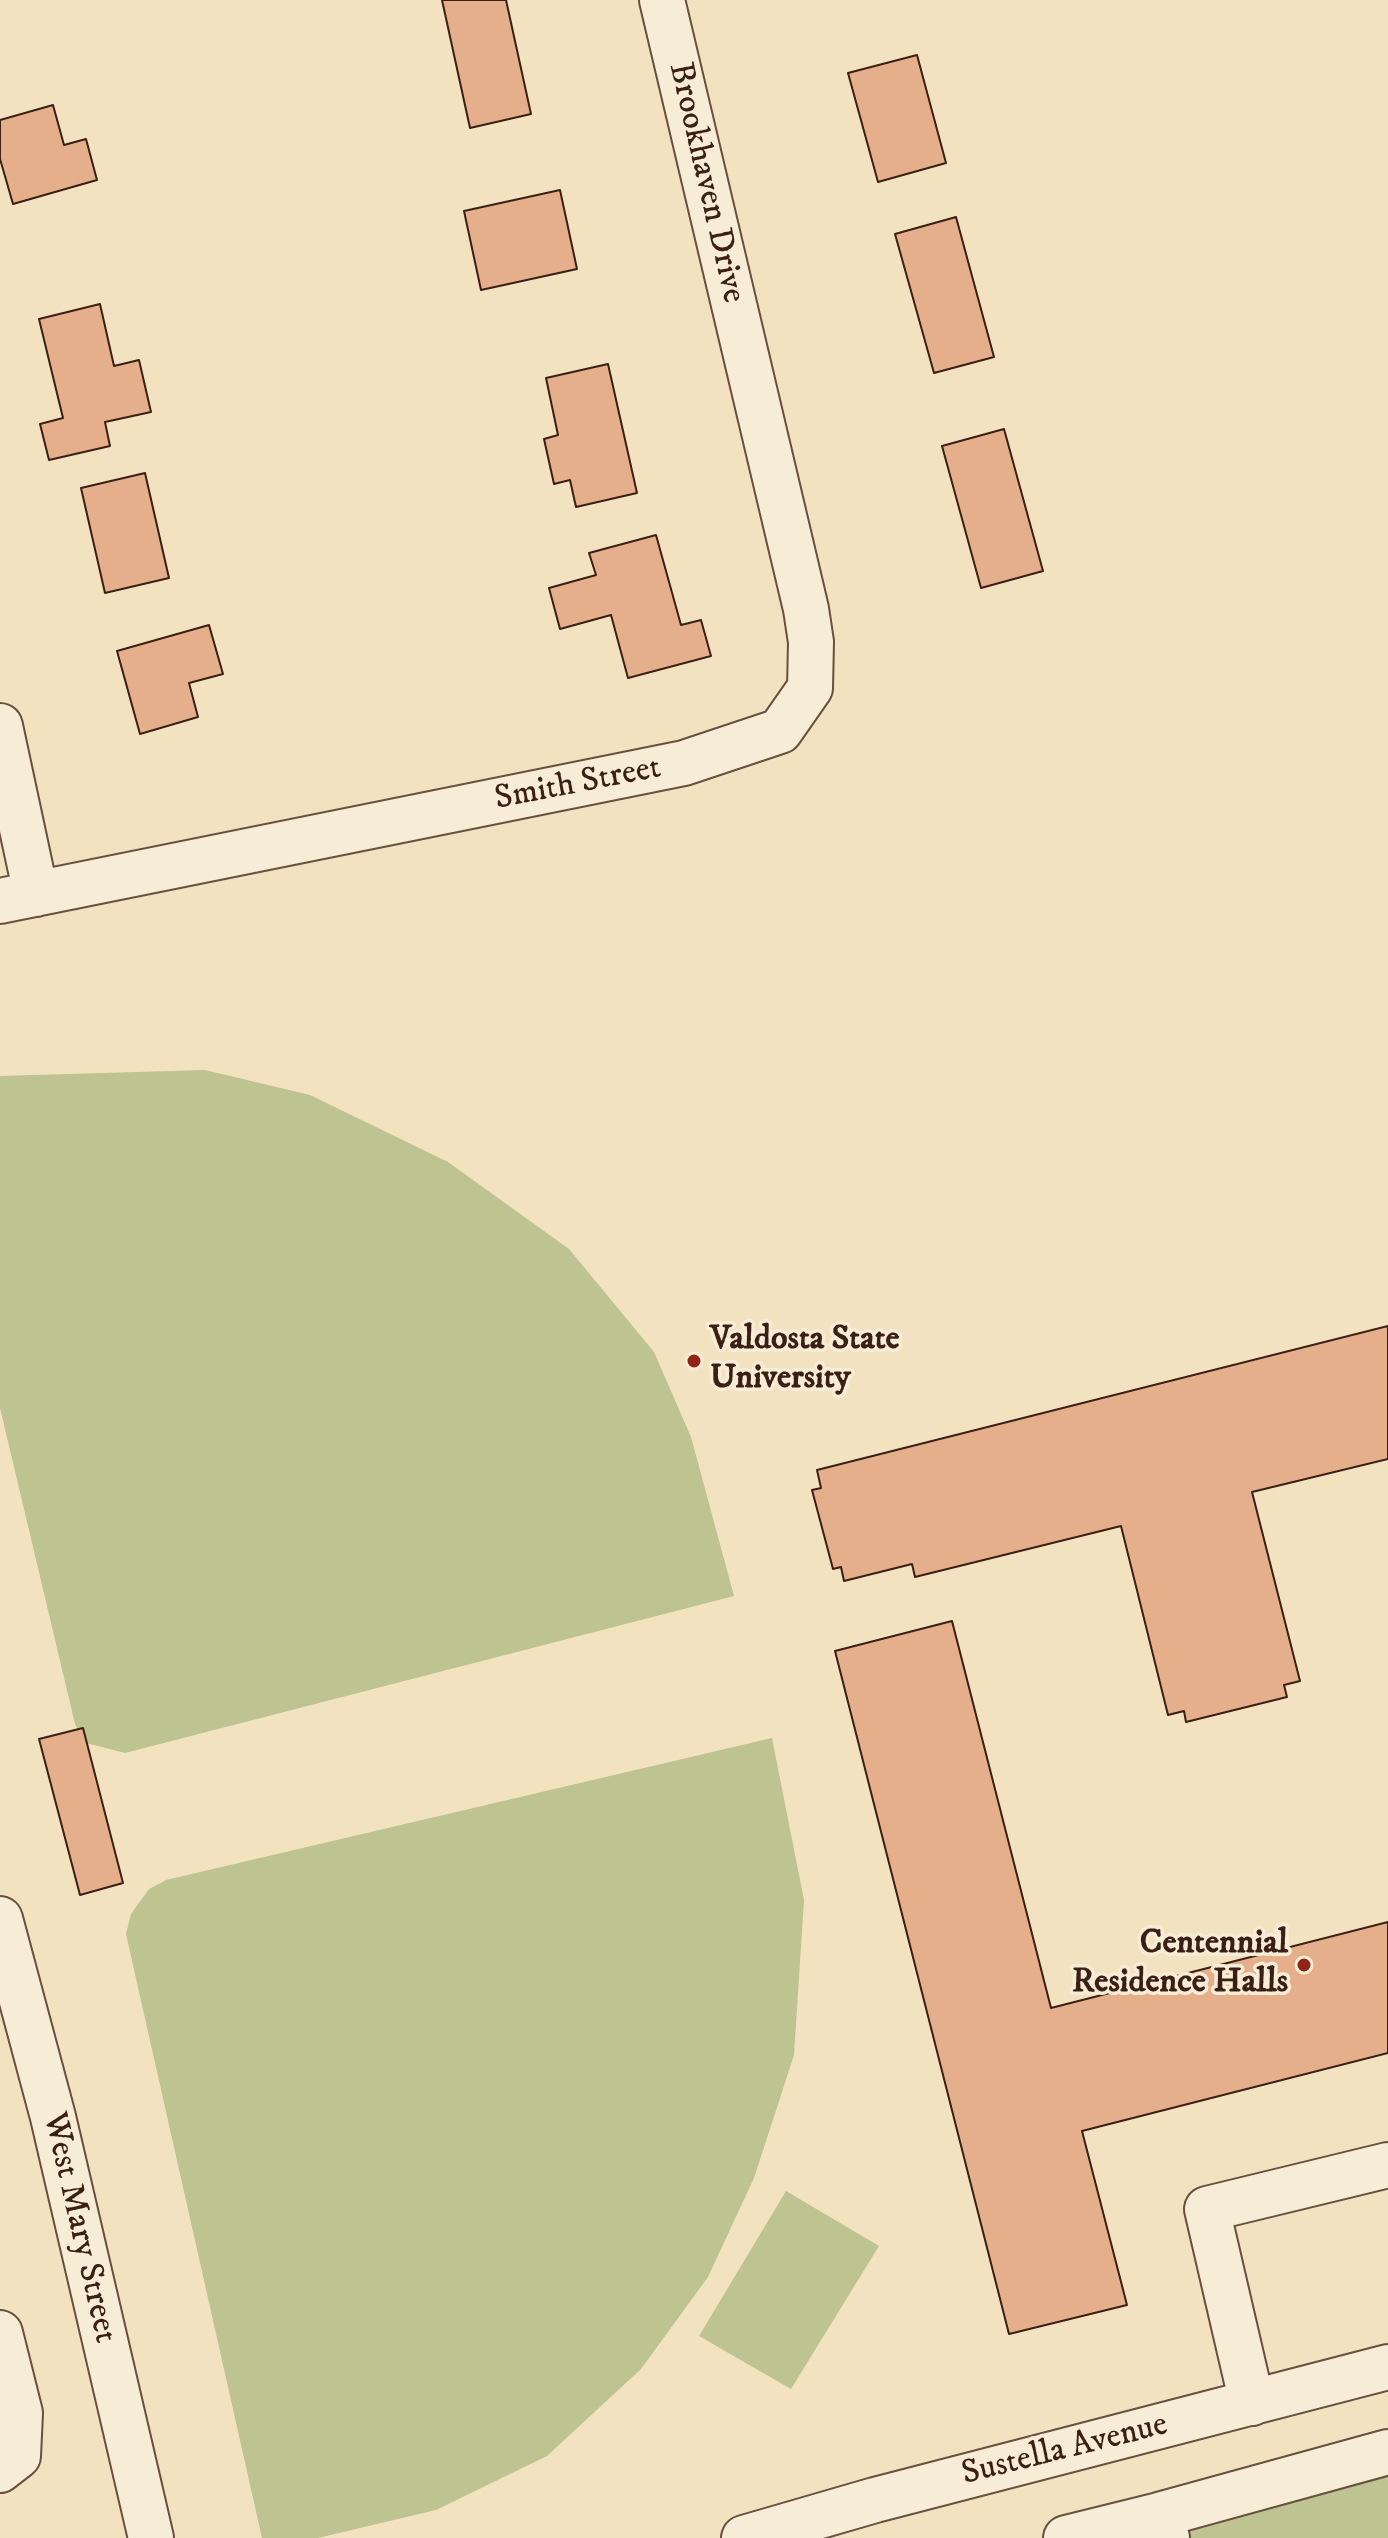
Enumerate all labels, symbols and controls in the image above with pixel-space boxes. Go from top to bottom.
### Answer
street label: Brookhaven Drive [657,59,753,307]
street label: Smith Street [491,749,665,821]
place label: Valdosta State University [710,1321,900,1400]
marker: Valdosta State University [685,1352,703,1370]
place label: Centennial Residence Halls [1072,1925,1288,2004]
marker: Centennial Residence Halls [1295,1956,1313,1974]
street label: West Mary Street [32,2109,124,2347]
street label: Sustella Avenue [958,2406,1172,2496]

